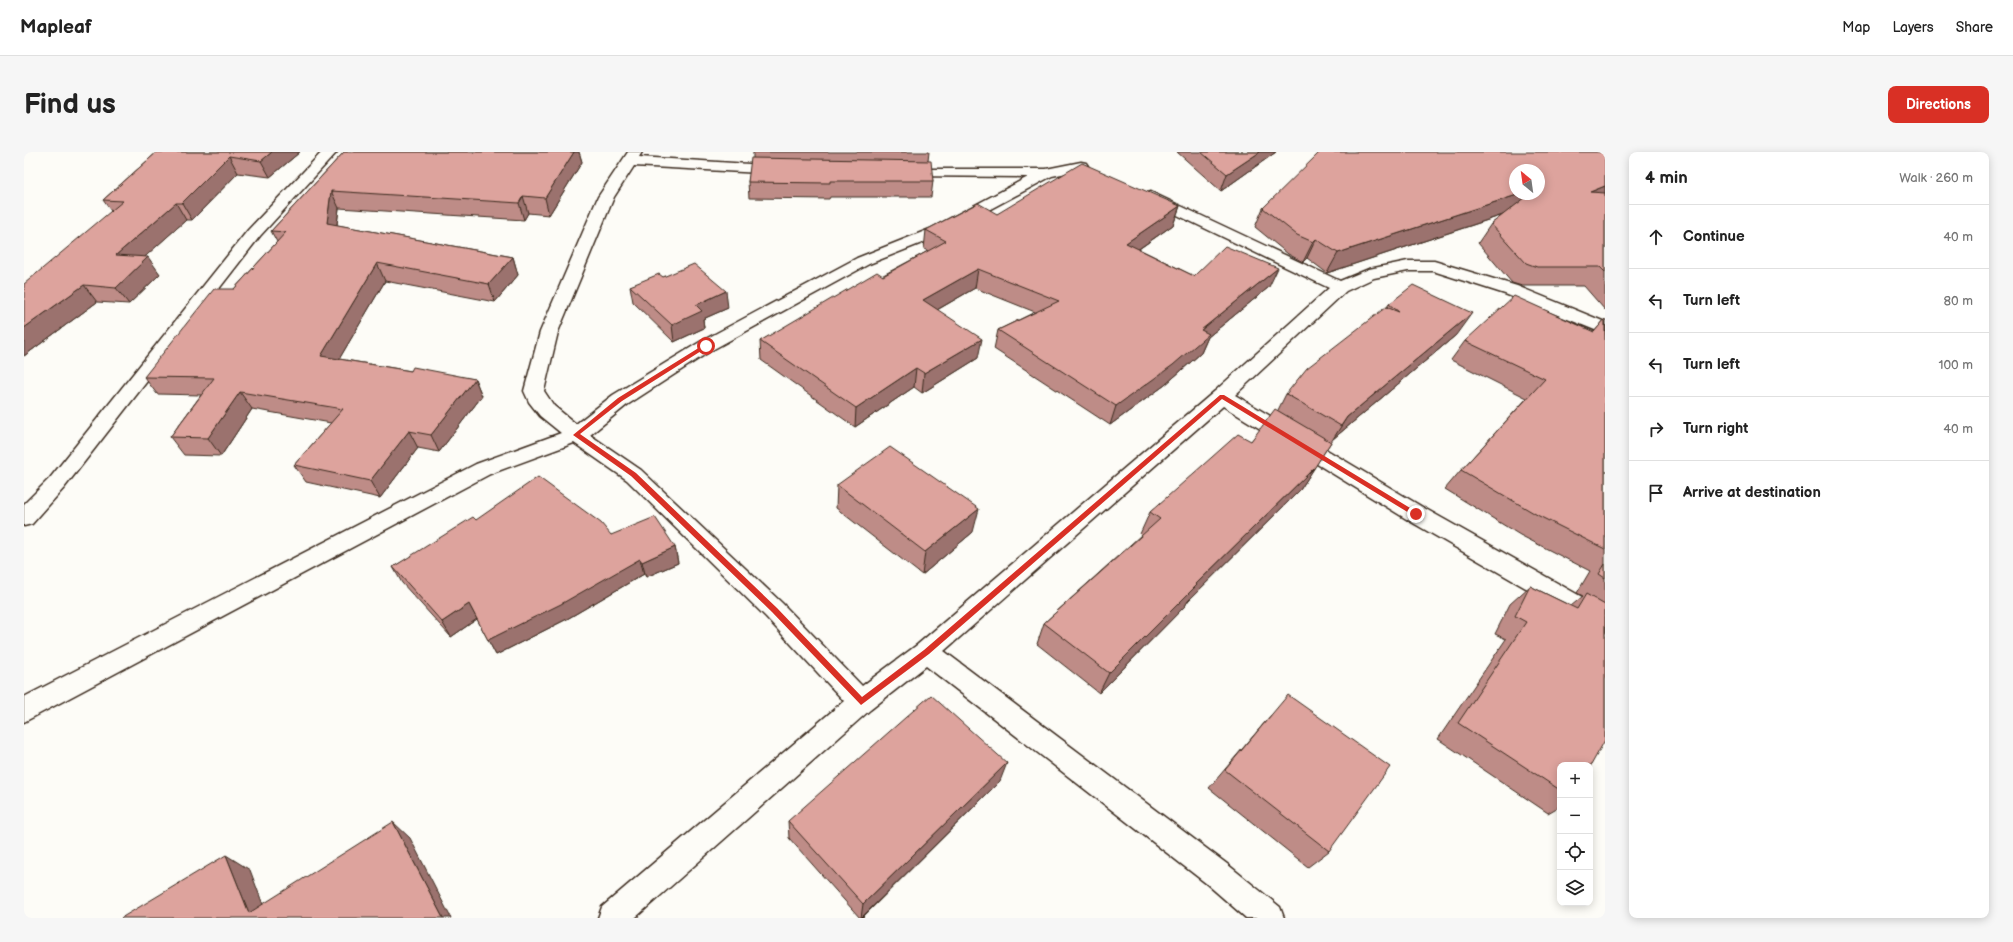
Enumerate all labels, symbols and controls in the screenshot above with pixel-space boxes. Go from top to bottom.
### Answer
text: Mapleaf [20,16,92,39]
text: Map [1842,19,1870,36]
text: Layers [1892,19,1934,36]
text: Share [1956,19,1993,36]
button: Directions [1888,86,1989,123]
text: Find us [24,88,116,121]
north arrow [1509,164,1545,200]
text: 4 min [1645,168,1688,188]
text: Walk · 260 m [1899,170,1973,186]
icon: ahead [1645,226,1667,248]
text: Continue [1683,227,1745,246]
text: 40 m [1943,229,1973,245]
icon: left [1645,290,1667,312]
text: Turn left [1683,291,1740,310]
text: 80 m [1944,293,1973,309]
route start [697,337,715,355]
icon: left [1645,354,1667,376]
text: Turn left [1683,355,1740,374]
text: 100 m [1938,357,1973,373]
icon: right [1645,418,1667,440]
text: Turn right [1683,419,1748,438]
text: 40 m [1943,421,1973,437]
icon: arrive [1645,482,1667,504]
text: Arrive at destination [1683,483,1821,502]
route end [1407,505,1425,523]
map controls [1557,762,1593,906]
button: + [1557,762,1593,798]
button: − [1557,798,1593,834]
button: locate [1557,834,1593,870]
button: layers [1557,870,1593,906]

